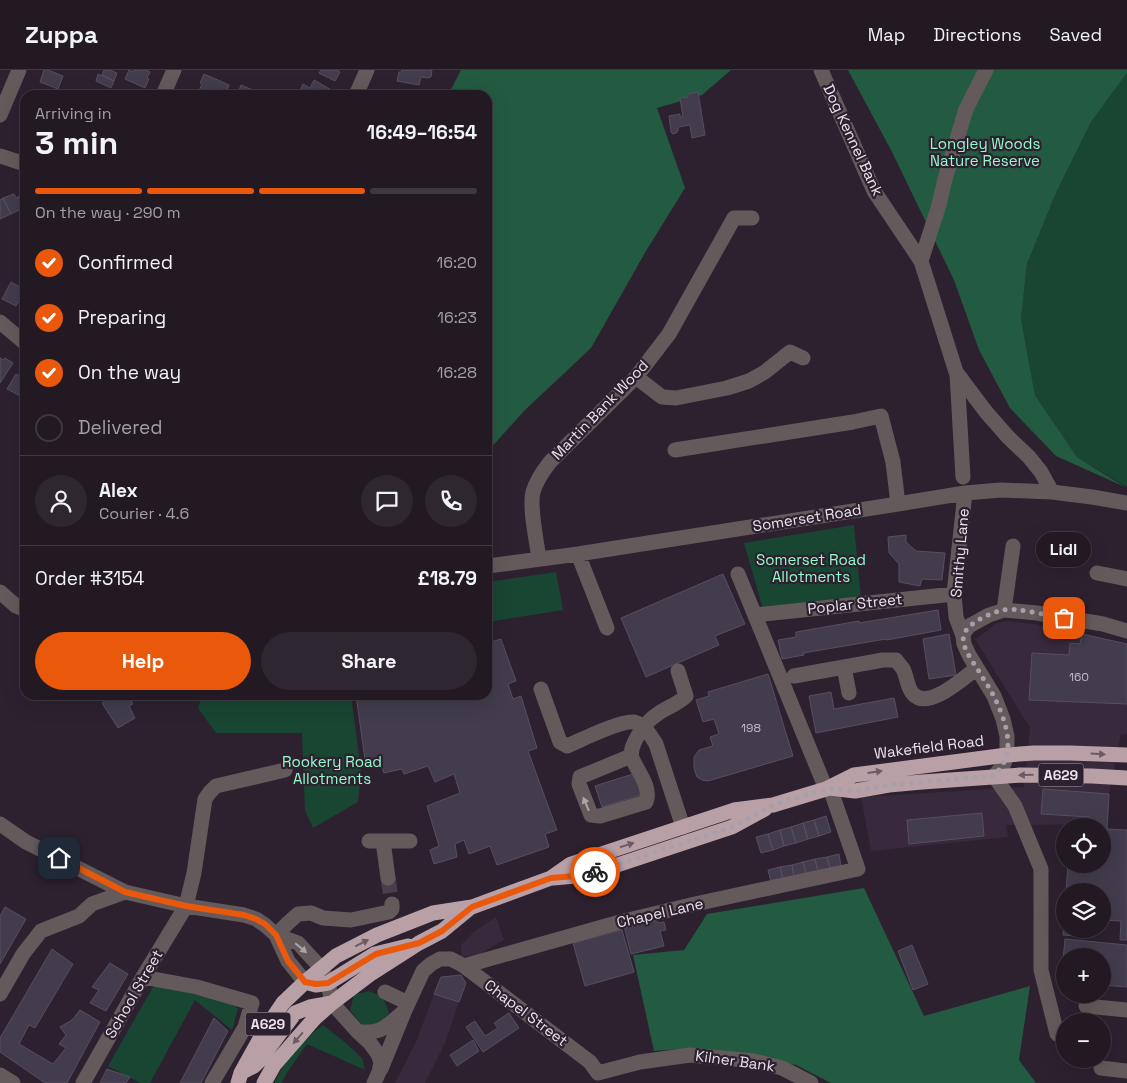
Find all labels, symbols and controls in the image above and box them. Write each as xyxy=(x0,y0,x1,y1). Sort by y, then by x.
text: Zuppa xyxy=(25,19,98,50)
text: Map xyxy=(868,23,905,46)
text: Directions xyxy=(933,23,1022,46)
text: Saved xyxy=(1050,23,1102,46)
street label: Dog Kennel Bank xyxy=(819,81,888,199)
text: Arriving in xyxy=(35,103,112,124)
text: 16:49–16:54 xyxy=(367,120,477,145)
text: 3 min xyxy=(35,123,118,163)
park label: Longley Woods Nature Reserve xyxy=(930,134,1040,170)
text: On the way · 290 m xyxy=(35,202,181,223)
icon: check xyxy=(35,249,63,277)
text: Confirmed xyxy=(78,250,173,275)
text: 16:20 xyxy=(437,252,477,273)
icon: check xyxy=(35,304,63,332)
text: Preparing xyxy=(78,305,166,330)
text: 16:23 xyxy=(437,307,477,328)
street label: Martin Bank Wood xyxy=(547,356,652,464)
icon: check xyxy=(35,359,63,387)
text: On the way xyxy=(78,360,181,385)
text: 16:28 xyxy=(437,362,477,383)
text: Delivered xyxy=(78,415,163,440)
button: person xyxy=(35,475,87,527)
button: chat xyxy=(361,475,413,527)
button: phone xyxy=(425,475,477,527)
text: Alex xyxy=(99,478,138,503)
street label: Somerset Road xyxy=(751,500,863,535)
text: Courier · 4.6 xyxy=(99,503,189,524)
street label: Smithy Lane xyxy=(946,507,973,598)
callout: Lidl xyxy=(1036,533,1092,568)
text: Lidl xyxy=(1050,539,1077,560)
park label: Somerset Road Allotments xyxy=(756,550,866,586)
text: Order #3154 xyxy=(35,566,144,591)
text: £18.79 xyxy=(418,566,477,591)
street label: Poplar Street xyxy=(807,589,903,618)
pin xyxy=(1043,597,1085,639)
icon: bag xyxy=(1050,604,1078,632)
button: Help xyxy=(35,632,251,690)
button: Share xyxy=(261,632,477,690)
house number: 160 xyxy=(1069,669,1089,685)
house number: 198 xyxy=(741,720,761,736)
street label: Wakefield Road xyxy=(873,730,985,763)
one-way arrow xyxy=(1091,750,1107,758)
park label: Rookery Road Allotments xyxy=(282,752,382,788)
road number: A629 xyxy=(1038,764,1084,786)
one-way arrow xyxy=(867,768,883,776)
one-way arrow xyxy=(1018,771,1034,779)
one-way arrow xyxy=(582,797,590,811)
map controls xyxy=(1056,818,1111,1068)
button: locate xyxy=(1056,818,1111,873)
pin xyxy=(38,837,80,879)
one-way arrow xyxy=(620,841,635,849)
icon: home xyxy=(45,844,73,872)
courier xyxy=(570,847,620,897)
icon: bike xyxy=(581,858,609,886)
button: layers xyxy=(1056,883,1111,938)
street label: Chapel Lane xyxy=(615,893,705,932)
one-way arrow xyxy=(355,939,370,947)
one-way arrow xyxy=(295,942,308,953)
street label: School Street xyxy=(101,946,167,1041)
button: + xyxy=(1056,948,1111,1003)
street label: Chapel Street xyxy=(481,975,572,1050)
road number: A629 xyxy=(246,1012,290,1036)
button: − xyxy=(1056,1013,1111,1068)
one-way arrow xyxy=(292,1031,304,1043)
street label: Kilner Bank xyxy=(694,1046,776,1075)

